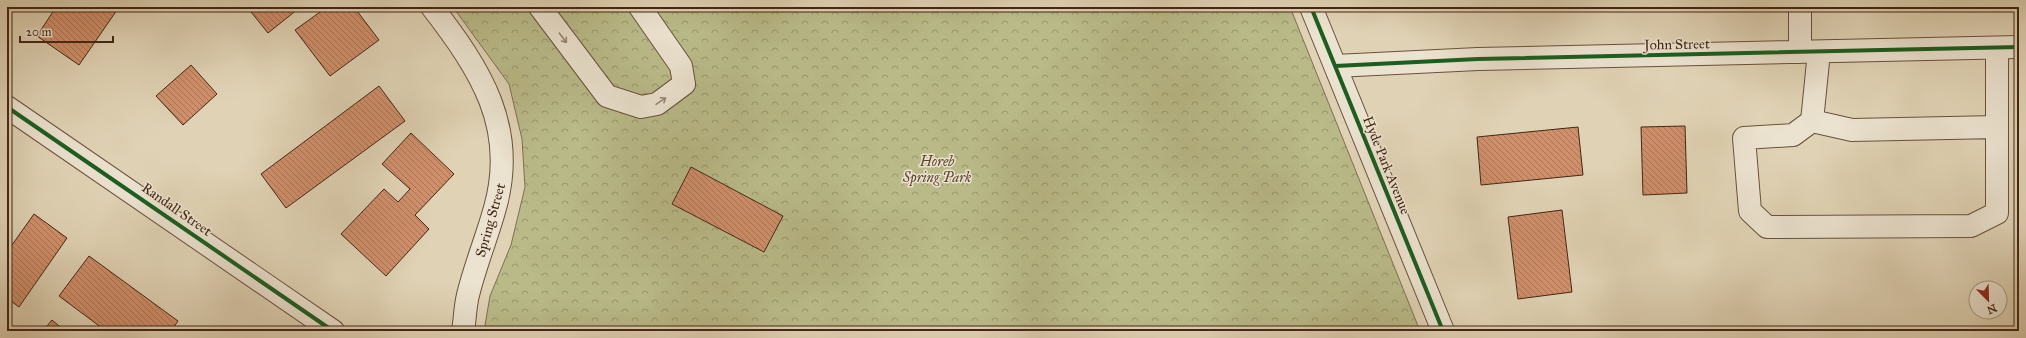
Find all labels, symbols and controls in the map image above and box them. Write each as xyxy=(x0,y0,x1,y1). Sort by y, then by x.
scale bar xyxy=(20,18,113,44)
text: 20 m xyxy=(26,25,52,39)
one-way arrow xyxy=(559,33,568,44)
street label: John Street xyxy=(1642,35,1710,55)
one-way arrow xyxy=(655,97,666,105)
street label: Hyde Park Avenue xyxy=(1359,114,1414,217)
park label: Horeb Spring Park xyxy=(902,153,972,187)
street label: Randall Street xyxy=(138,179,215,240)
street label: Spring Street xyxy=(472,181,509,259)
north arrow xyxy=(1968,280,2008,320)
text: N xyxy=(1984,301,1999,317)

